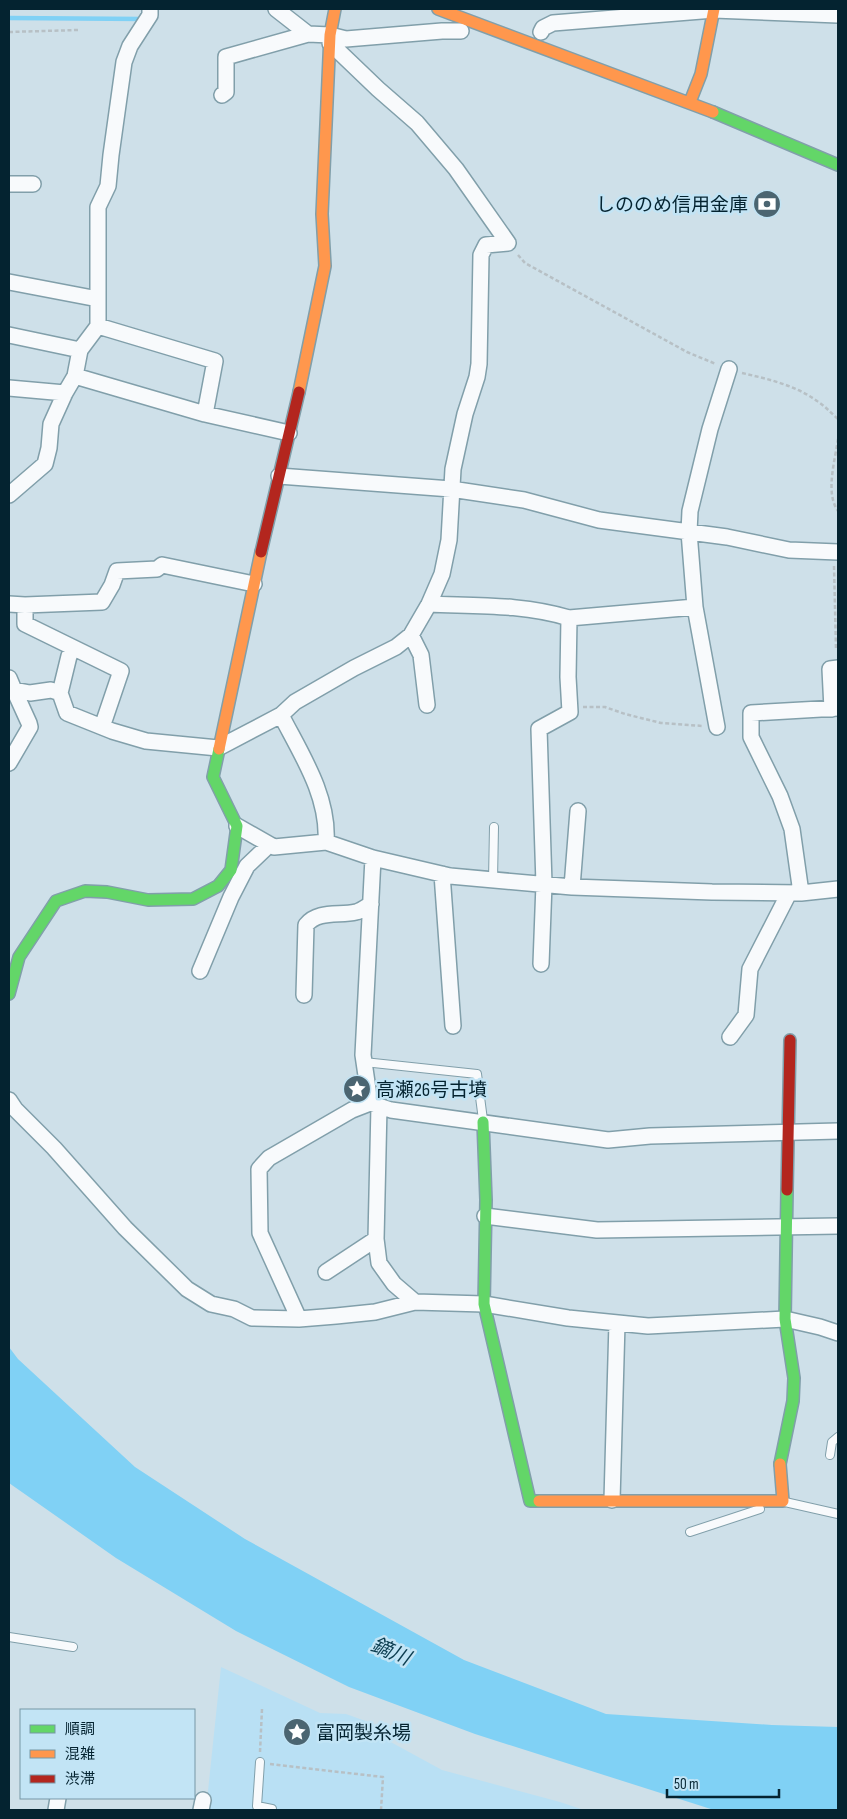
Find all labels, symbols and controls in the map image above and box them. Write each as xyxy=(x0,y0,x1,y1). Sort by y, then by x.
bank icon: しののめ信用金庫 xyxy=(752,189,782,219)
place label: しののめ信用金庫 xyxy=(596,194,748,217)
place icon: 高瀬26号古墳 xyxy=(342,1074,372,1104)
place label: 高瀬26号古墳 xyxy=(376,1079,487,1102)
water label: 鏑川 xyxy=(368,1633,416,1672)
legend xyxy=(20,1709,195,1799)
place icon: 富岡製糸場 xyxy=(282,1717,312,1747)
text: 順調 xyxy=(65,1720,95,1739)
place label: 富岡製糸場 xyxy=(316,1722,411,1745)
text: 混雑 xyxy=(65,1745,95,1764)
scale bar xyxy=(667,1766,780,1798)
text: 渋滞 xyxy=(65,1770,95,1789)
text: 50 m xyxy=(674,1775,699,1794)

